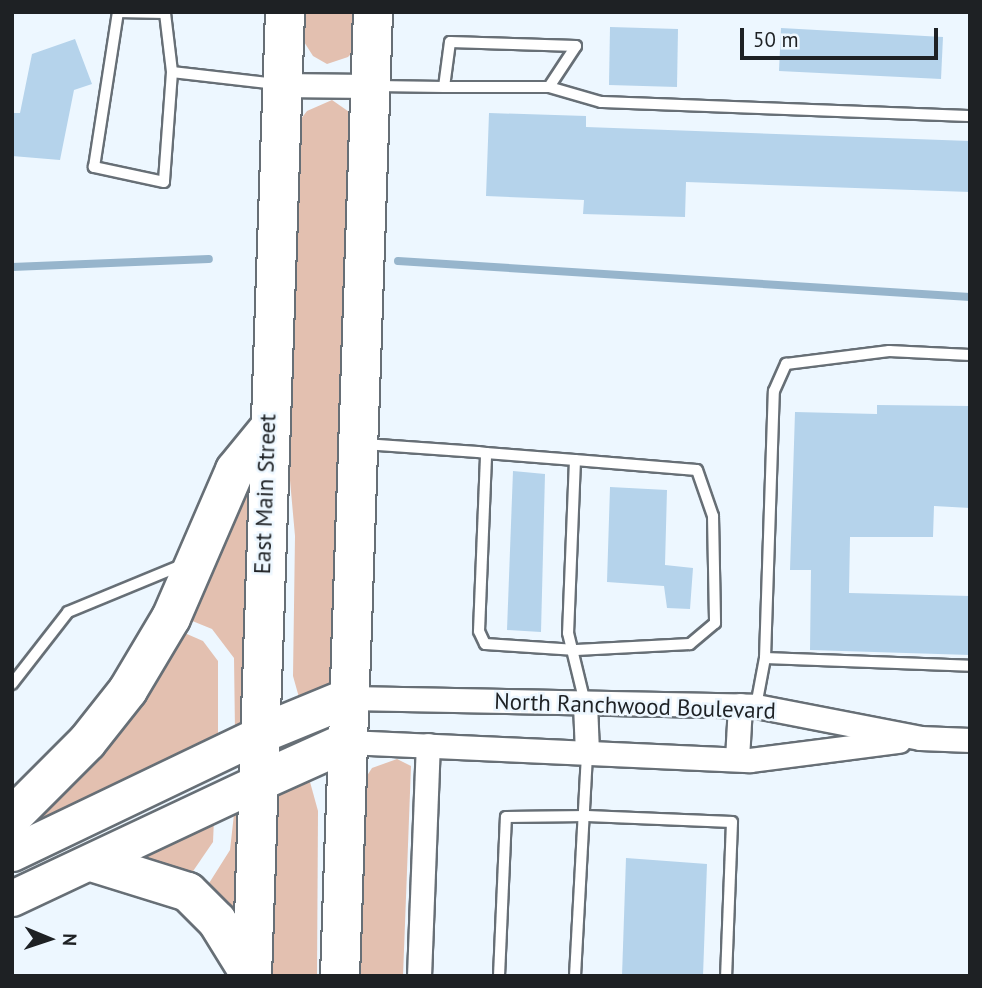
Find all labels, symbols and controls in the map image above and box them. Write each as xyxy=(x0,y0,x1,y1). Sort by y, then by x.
scale bar xyxy=(744,14,942,58)
text: 50 m xyxy=(753,26,799,53)
street label: East Main Street xyxy=(248,413,282,575)
street label: North Ranchwood Boulevard xyxy=(494,687,776,725)
north arrow xyxy=(14,904,84,974)
text: N xyxy=(58,933,82,946)

